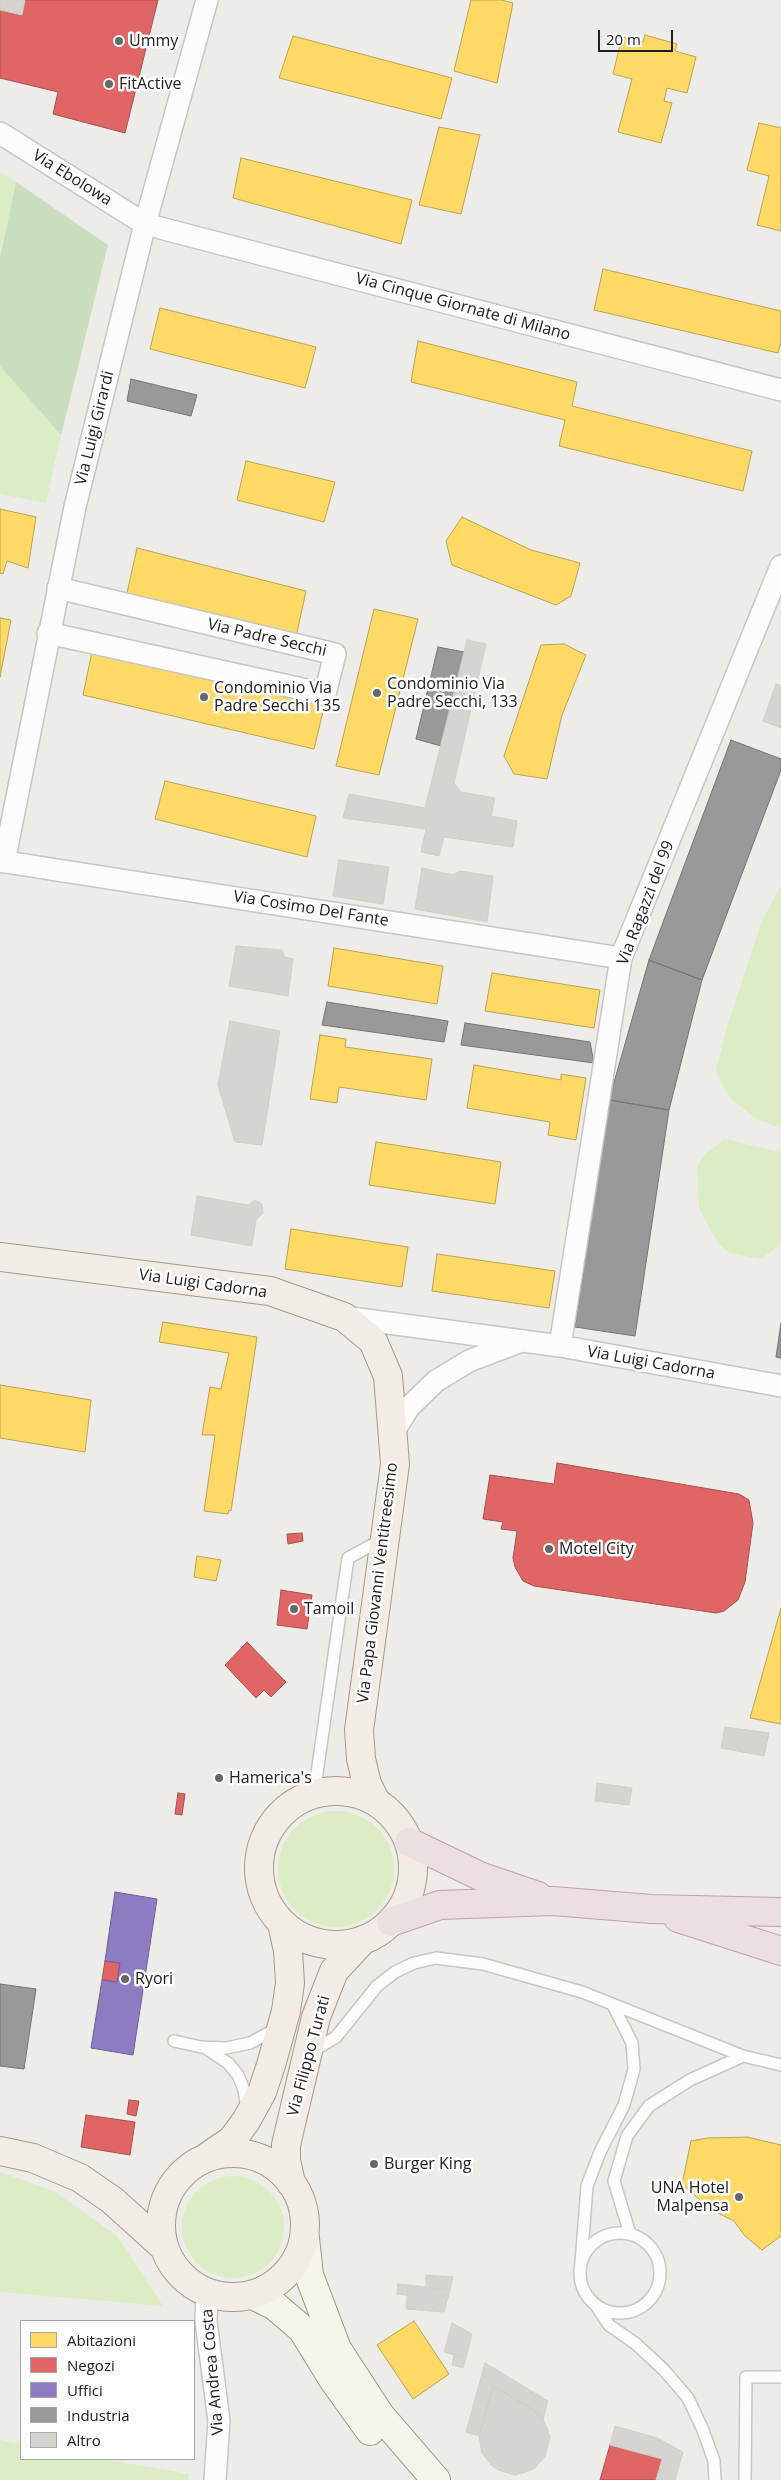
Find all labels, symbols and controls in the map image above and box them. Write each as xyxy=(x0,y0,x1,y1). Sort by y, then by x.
scale bar xyxy=(601,20,676,52)
text: 20 m xyxy=(606,29,641,49)
place label: Ummy xyxy=(129,31,178,51)
marker: Ummy xyxy=(113,35,125,47)
place label: FitActive xyxy=(119,74,182,94)
marker: FitActive xyxy=(103,78,115,90)
street label: Via Ebolowa xyxy=(29,146,115,210)
street label: Via Cinque Giornate di Milano xyxy=(354,269,572,345)
street label: Via Luigi Girardi xyxy=(72,369,118,487)
street label: Via Padre Secchi xyxy=(206,615,328,661)
place label: Condominio Via Padre Secchi, 133 xyxy=(387,674,518,712)
place label: Condominio Via Padre Secchi 135 xyxy=(214,678,341,716)
marker: Condominio Via Padre Secchi, 133 xyxy=(371,687,383,699)
marker: Condominio Via Padre Secchi 135 xyxy=(198,691,210,703)
street label: Via Ragazzi del 99 xyxy=(613,838,679,968)
street label: Via Cosimo Del Fante xyxy=(232,887,390,931)
street label: Via Luigi Cadorna xyxy=(138,1265,268,1303)
street label: Via Luigi Cadorna xyxy=(586,1342,716,1384)
street label: Via Papa Giovanni Ventitreesimo xyxy=(354,1462,402,1704)
place label: Motel City xyxy=(559,1539,634,1559)
marker: Motel City xyxy=(543,1543,555,1555)
place label: Tamoil xyxy=(304,1599,354,1619)
marker: Tamoil xyxy=(288,1603,300,1615)
place label: Hamerica's xyxy=(229,1768,312,1788)
marker: Hamerica's xyxy=(213,1772,225,1784)
place label: Ryori xyxy=(135,1969,173,1989)
marker: Ryori xyxy=(119,1973,131,1985)
street label: Via Filippo Turati xyxy=(284,1994,334,2118)
place label: Burger King xyxy=(384,2154,471,2174)
marker: Burger King xyxy=(368,2158,380,2170)
place label: UNA Hotel Malpensa xyxy=(651,2178,729,2216)
marker: UNA Hotel Malpensa xyxy=(733,2191,745,2203)
street label: Via Andrea Costa xyxy=(198,2308,228,2436)
legend xyxy=(20,2320,195,2460)
text: Abitazioni xyxy=(67,2330,136,2350)
text: Negozi xyxy=(67,2355,115,2375)
text: Uffici xyxy=(67,2380,103,2400)
text: Industria xyxy=(67,2405,130,2425)
text: Altro xyxy=(67,2430,101,2450)

